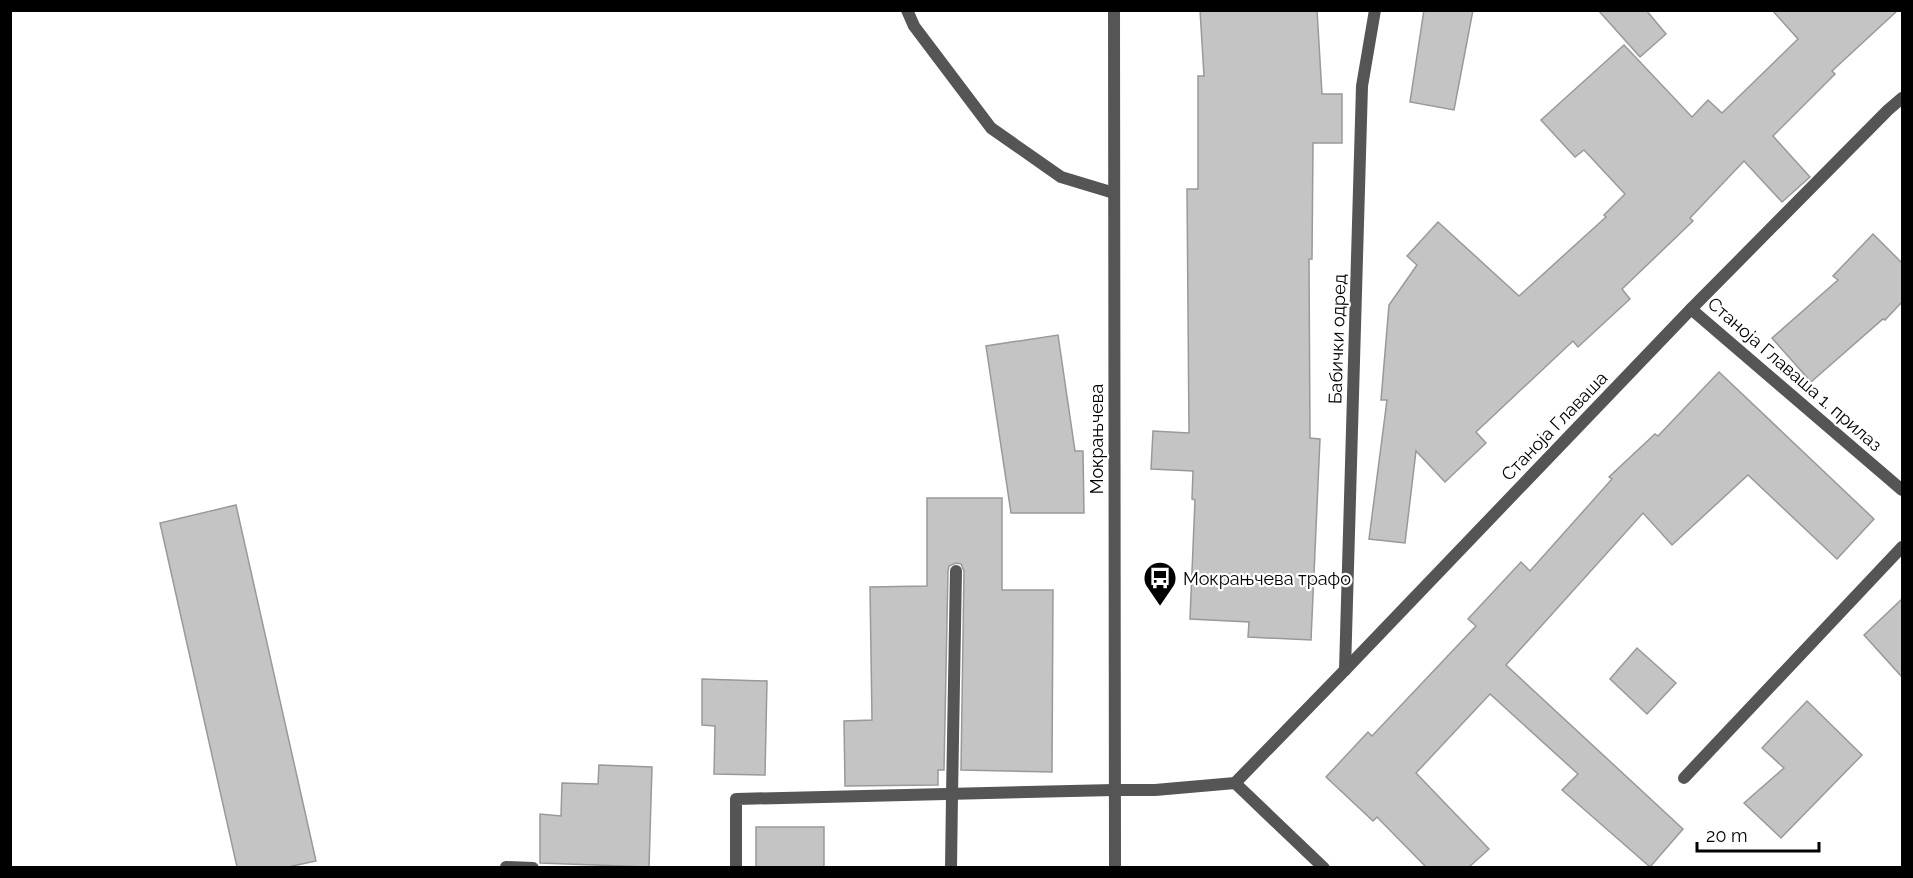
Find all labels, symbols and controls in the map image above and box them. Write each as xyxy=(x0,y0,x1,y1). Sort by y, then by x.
street label: Бабички одред xyxy=(1324,273,1350,405)
street label: Станоја Главаша 1. прилаз xyxy=(1704,293,1886,455)
street label: Станоја Главаша xyxy=(1497,367,1611,485)
street label: Мокрањчева xyxy=(1086,384,1107,494)
bus stop icon: Мокрањчева трафо xyxy=(1142,560,1178,607)
place label: Мокрањчева трафо xyxy=(1183,568,1351,589)
scale bar xyxy=(1697,815,1818,853)
text: 20 m xyxy=(1706,825,1748,846)

